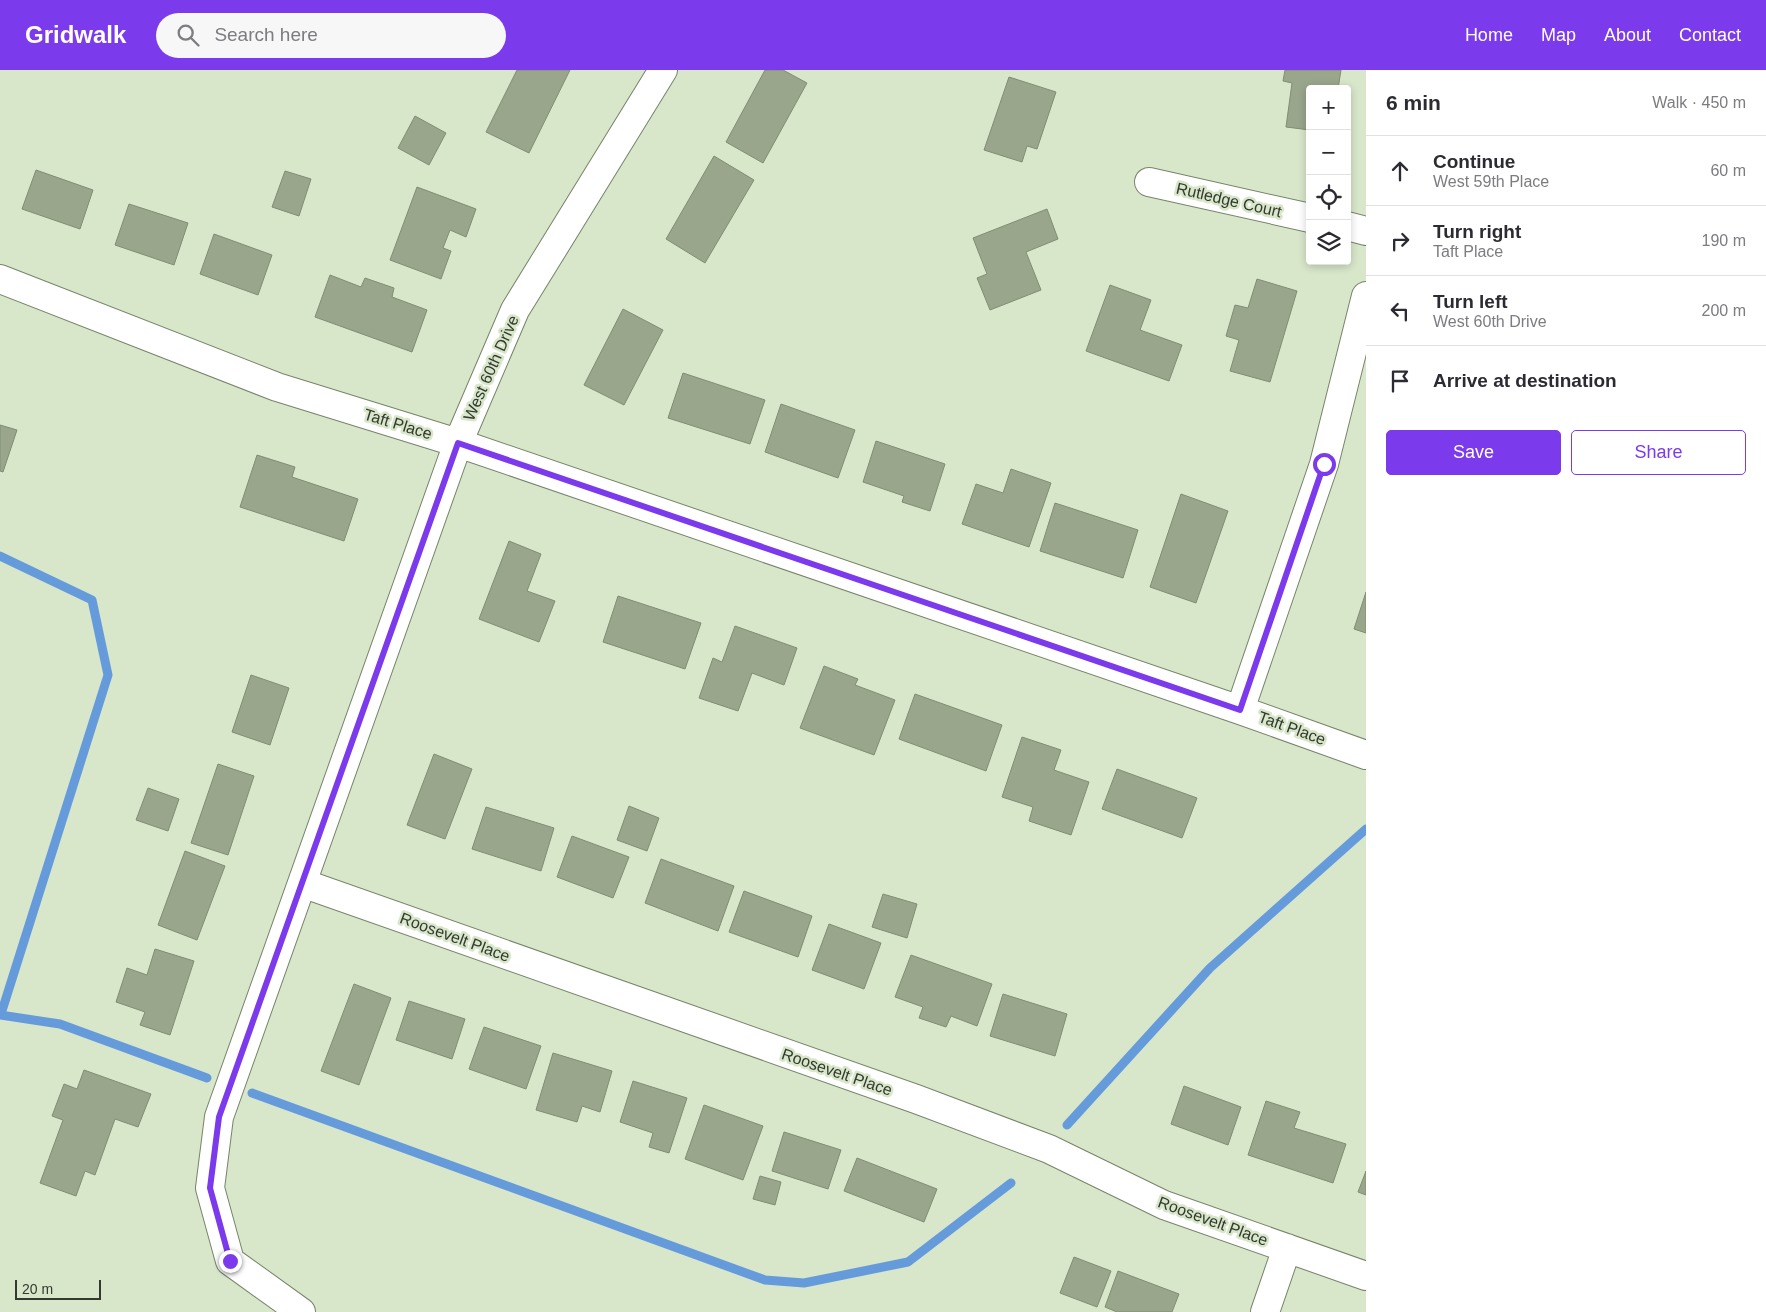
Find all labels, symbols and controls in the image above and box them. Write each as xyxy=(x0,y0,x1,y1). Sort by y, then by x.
search box xyxy=(156,13,506,58)
text: Gridwalk xyxy=(25,21,126,48)
icon: search xyxy=(174,21,202,49)
text: Search here xyxy=(214,24,318,45)
text: Home xyxy=(1465,25,1513,45)
text: Map xyxy=(1541,25,1576,45)
text: About xyxy=(1604,25,1651,45)
text: Contact xyxy=(1679,25,1741,45)
map controls xyxy=(1306,85,1351,265)
button: + xyxy=(1306,85,1351,130)
text: 6 min xyxy=(1386,91,1441,114)
text: Walk · 450 m xyxy=(1652,94,1746,111)
button: − xyxy=(1306,130,1351,175)
text: Continue xyxy=(1433,151,1515,172)
icon: ahead xyxy=(1386,157,1414,185)
text: 60 m xyxy=(1710,162,1746,179)
text: West 59th Place xyxy=(1433,173,1549,190)
button: locate xyxy=(1306,175,1351,220)
street label: Rutledge Court xyxy=(1175,180,1284,221)
button: layers xyxy=(1306,220,1351,265)
text: Turn right xyxy=(1433,221,1521,242)
icon: right xyxy=(1386,227,1414,255)
text: 190 m xyxy=(1702,232,1746,249)
text: Taft Place xyxy=(1433,243,1503,260)
text: Turn left xyxy=(1433,291,1508,312)
icon: left xyxy=(1386,297,1414,325)
text: 200 m xyxy=(1702,302,1746,319)
street label: West 60th Drive xyxy=(460,313,522,423)
text: West 60th Drive xyxy=(1433,313,1547,330)
icon: arrive xyxy=(1386,367,1414,395)
text: Arrive at destination xyxy=(1433,370,1617,391)
street label: Taft Place xyxy=(362,406,434,442)
button: Save xyxy=(1386,430,1561,475)
button: Share xyxy=(1571,430,1746,475)
route start xyxy=(1313,453,1336,476)
street label: Taft Place xyxy=(1256,708,1328,748)
street label: Roosevelt Place xyxy=(398,909,512,965)
street label: Roosevelt Place xyxy=(780,1045,895,1099)
street label: Roosevelt Place xyxy=(1156,1193,1270,1249)
route end xyxy=(219,1250,242,1273)
scale bar xyxy=(15,1277,101,1300)
text: 20 m xyxy=(22,1281,53,1297)

